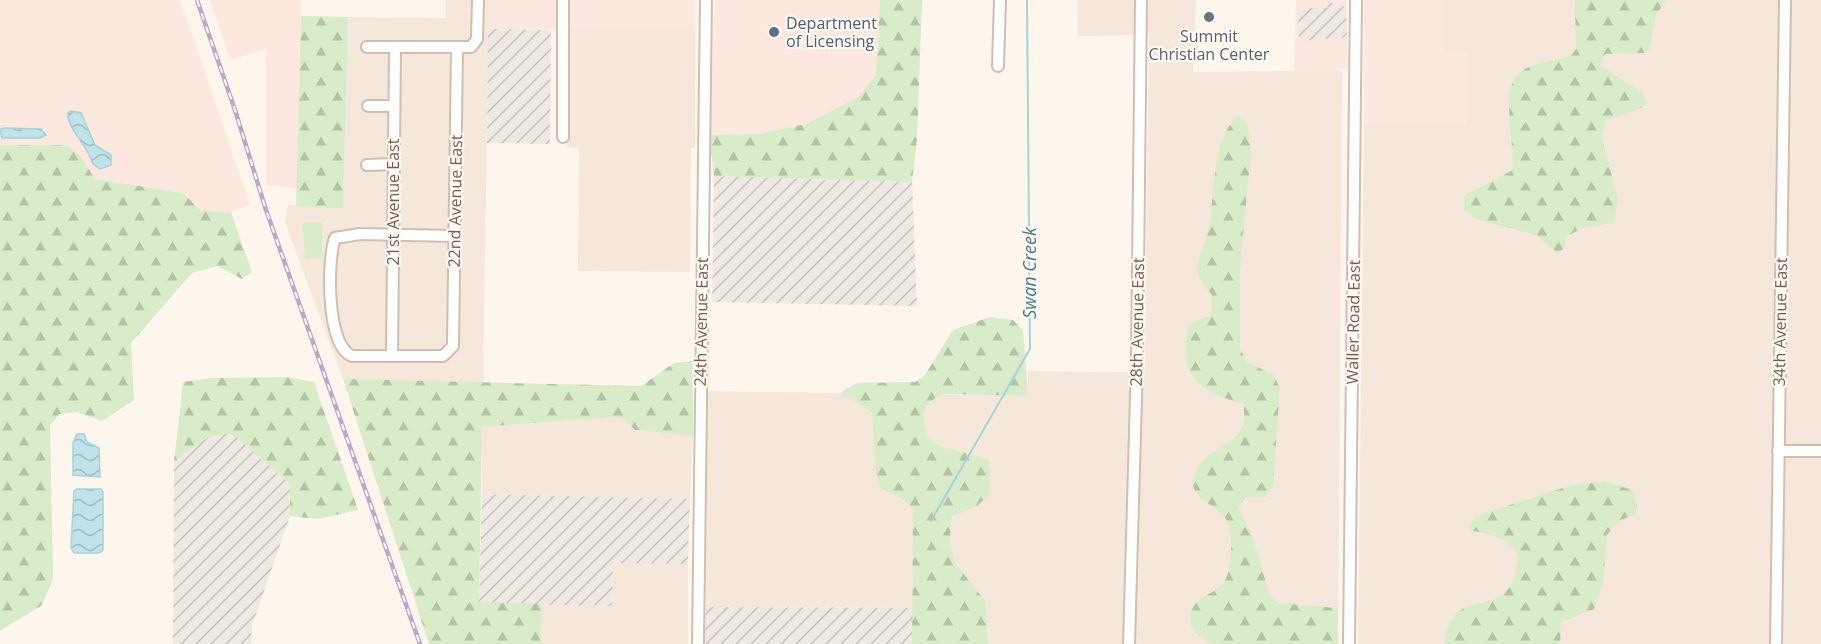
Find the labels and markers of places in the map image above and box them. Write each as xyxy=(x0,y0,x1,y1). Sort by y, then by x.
marker: Summit Christian Center xyxy=(1202,10,1216,24)
place label: Department of Licensing xyxy=(786,12,877,52)
marker: Department of Licensing xyxy=(767,25,781,39)
place label: Summit Christian Center xyxy=(1149,25,1270,65)

